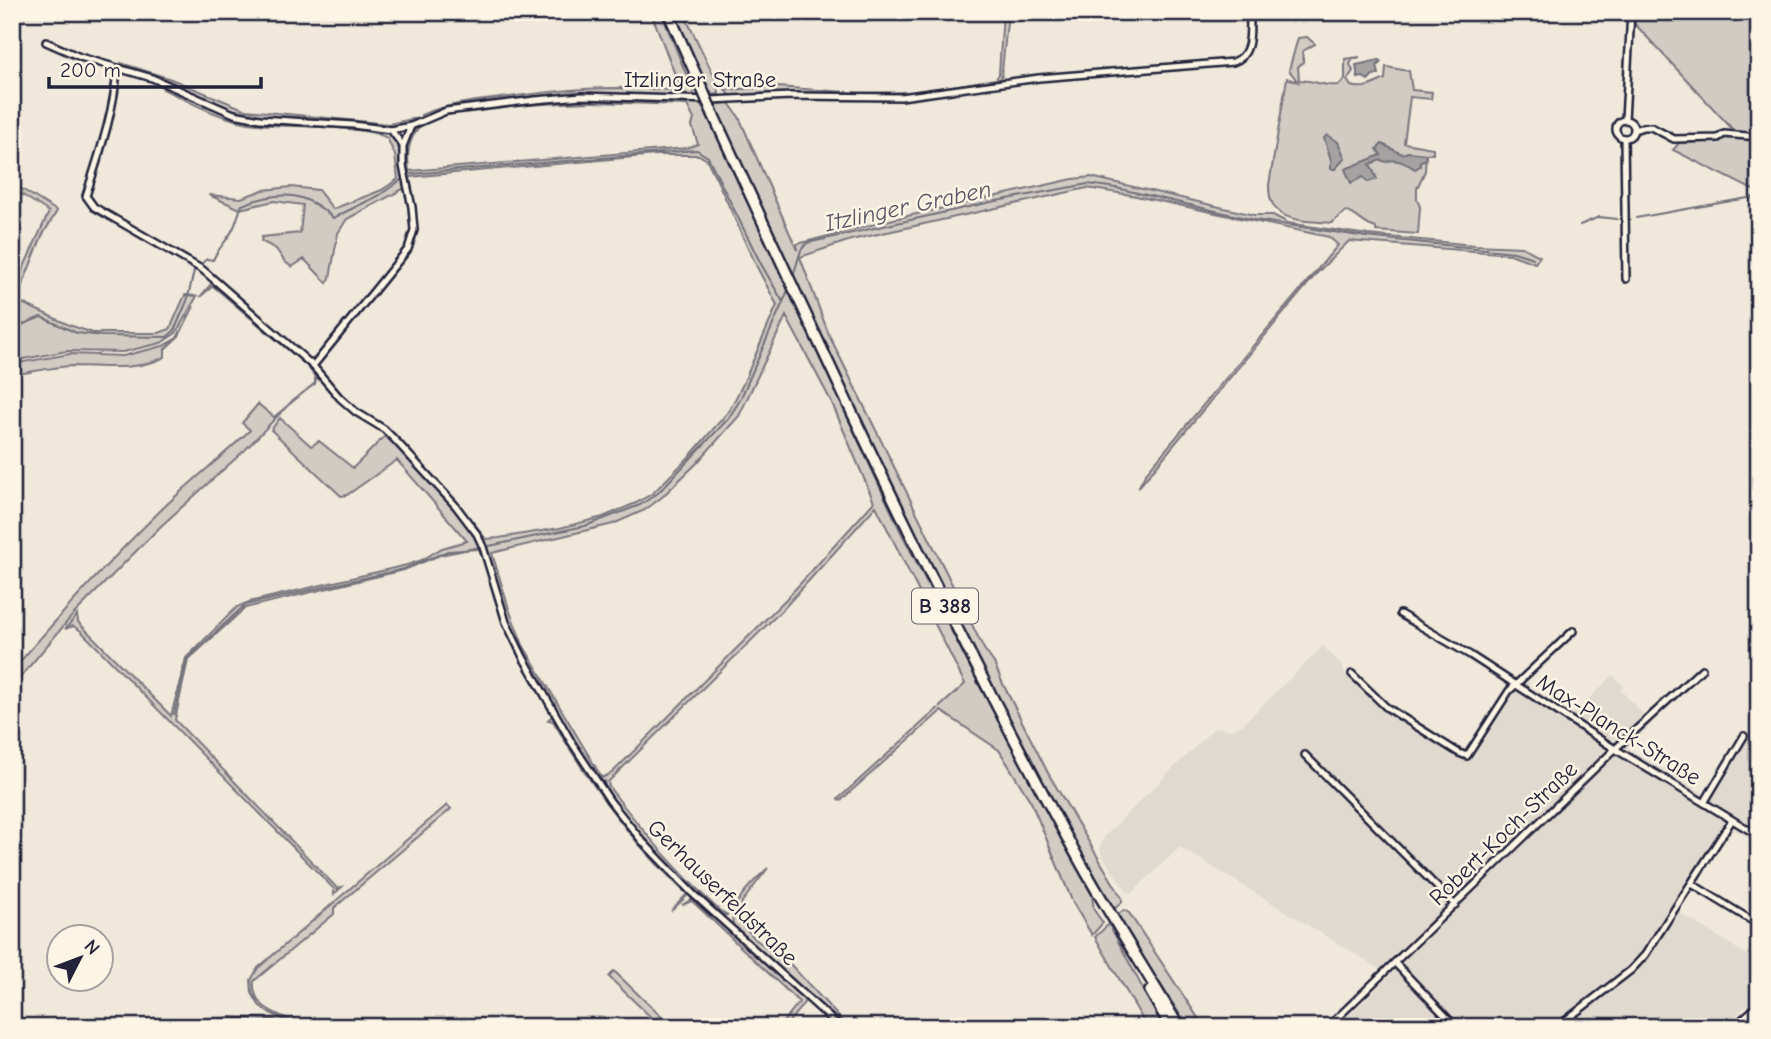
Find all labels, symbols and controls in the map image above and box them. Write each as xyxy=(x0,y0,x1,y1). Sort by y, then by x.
scale bar xyxy=(49,46,261,90)
text: 200 m xyxy=(60,58,121,82)
street label: Itzlinger Straße xyxy=(624,66,776,93)
water label: Itzlinger Graben xyxy=(821,175,994,238)
road number: B 388 xyxy=(912,588,978,624)
street label: Max-Planck-Straße xyxy=(1532,668,1706,791)
street label: Robert-Koch-Straße xyxy=(1424,756,1583,911)
street label: Gerhauserfeldstraße xyxy=(642,814,803,971)
north arrow xyxy=(46,923,116,993)
text: N xyxy=(80,935,104,959)

